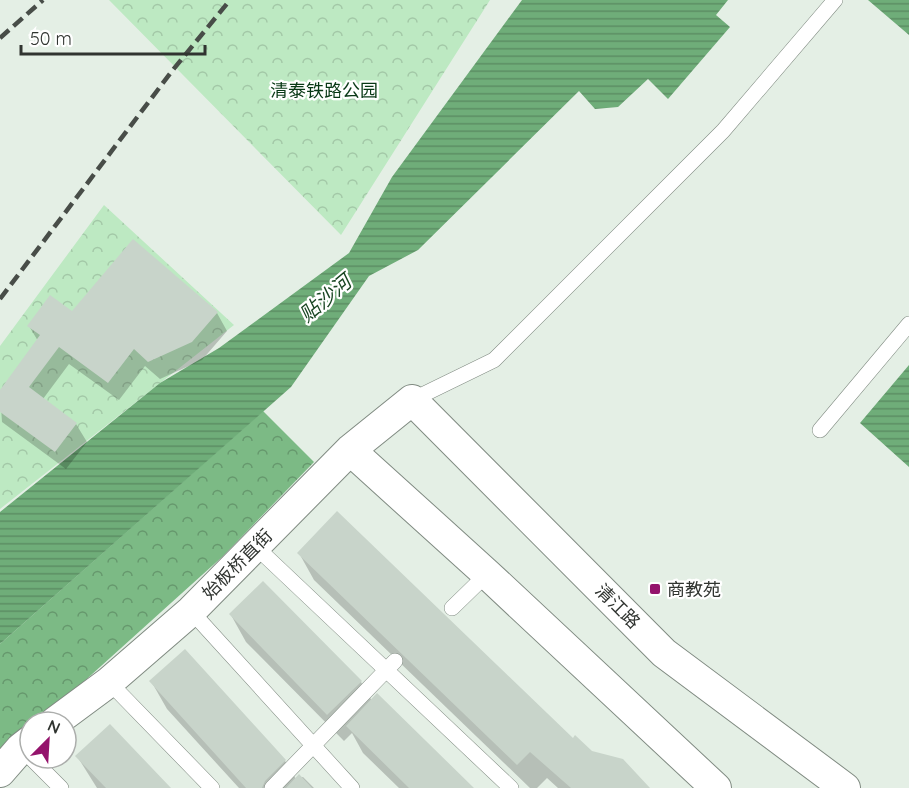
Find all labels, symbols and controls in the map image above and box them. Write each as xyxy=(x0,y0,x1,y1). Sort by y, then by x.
scale bar xyxy=(21,18,206,56)
text: 50 m xyxy=(30,27,72,50)
park label: 清泰铁路公园 xyxy=(270,79,378,102)
water label: 贴沙河 xyxy=(294,267,359,327)
street label: 始板桥直街 xyxy=(197,524,277,604)
place label: 商教苑 xyxy=(667,578,721,601)
street label: 清江路 xyxy=(591,579,645,633)
marker: 商教苑 xyxy=(648,582,662,596)
north arrow xyxy=(18,710,78,770)
text: N xyxy=(45,715,64,738)

